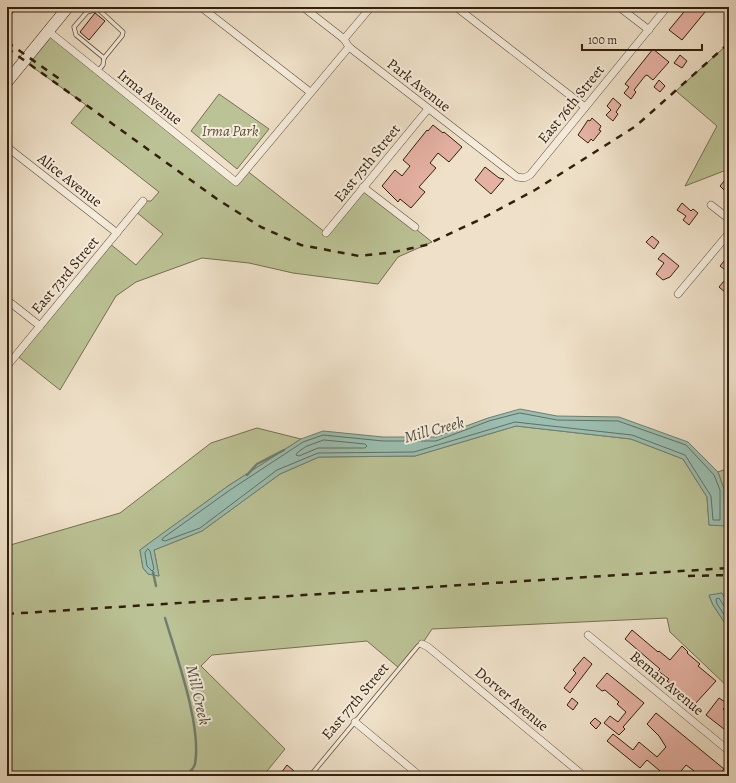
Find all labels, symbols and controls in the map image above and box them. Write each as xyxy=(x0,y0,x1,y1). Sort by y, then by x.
scale bar xyxy=(582,26,702,52)
text: 100 m xyxy=(588,32,617,48)
street label: Park Avenue xyxy=(383,54,455,116)
street label: East 76th Street xyxy=(533,61,609,147)
street label: Irma Avenue xyxy=(113,65,187,130)
street label: East 75th Street xyxy=(329,120,405,206)
park label: Irma Park xyxy=(202,121,259,141)
street label: Alice Avenue xyxy=(33,148,107,212)
street label: East 73rd Street xyxy=(27,232,103,318)
water label: Mill Creek xyxy=(402,411,466,449)
street label: Beman Avenue xyxy=(626,646,708,720)
street label: East 77th Street xyxy=(317,658,393,744)
street label: Dorver Avenue xyxy=(471,662,553,736)
water label: Mill Creek xyxy=(180,663,216,727)

